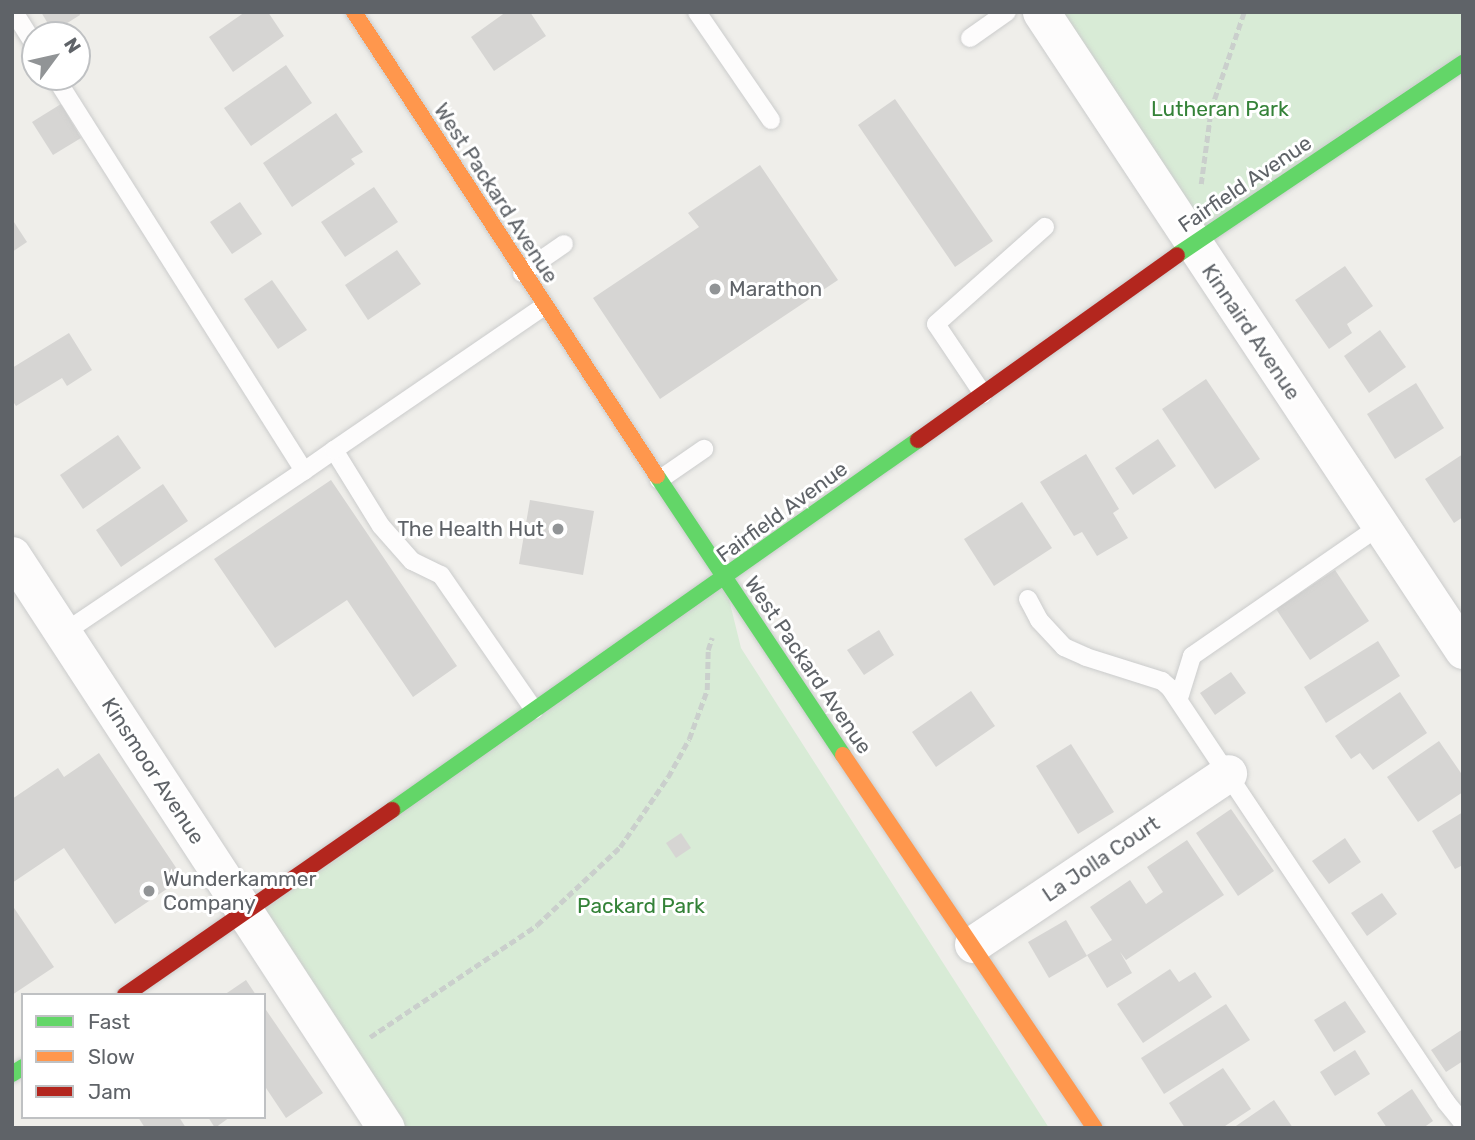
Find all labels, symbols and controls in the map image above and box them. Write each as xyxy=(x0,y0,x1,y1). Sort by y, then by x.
north arrow xyxy=(21,21,91,91)
text: N xyxy=(59,33,86,57)
park label: Lutheran Park xyxy=(1151,96,1289,122)
street label: West Packard Avenue xyxy=(428,98,564,288)
street label: Fairfield Avenue xyxy=(1173,130,1317,238)
street label: Kinnaird Avenue xyxy=(1196,259,1306,405)
place label: Marathon xyxy=(729,276,822,302)
marker: Marathon xyxy=(707,281,723,297)
street label: Fairfield Avenue xyxy=(712,456,852,568)
place label: The Health Hut xyxy=(397,516,544,542)
marker: The Health Hut xyxy=(550,521,566,537)
street label: West Packard Avenue xyxy=(739,571,877,759)
street label: Kinsmoor Avenue xyxy=(96,693,210,849)
street label: La Jolla Court xyxy=(1038,811,1164,907)
place label: Wunderkammer Company xyxy=(163,866,317,916)
marker: Wunderkammer Company xyxy=(141,883,157,899)
park label: Packard Park xyxy=(577,893,705,919)
legend xyxy=(21,993,266,1119)
text: Fast xyxy=(88,1009,130,1034)
text: Slow xyxy=(88,1044,135,1069)
text: Jam xyxy=(88,1079,132,1104)

